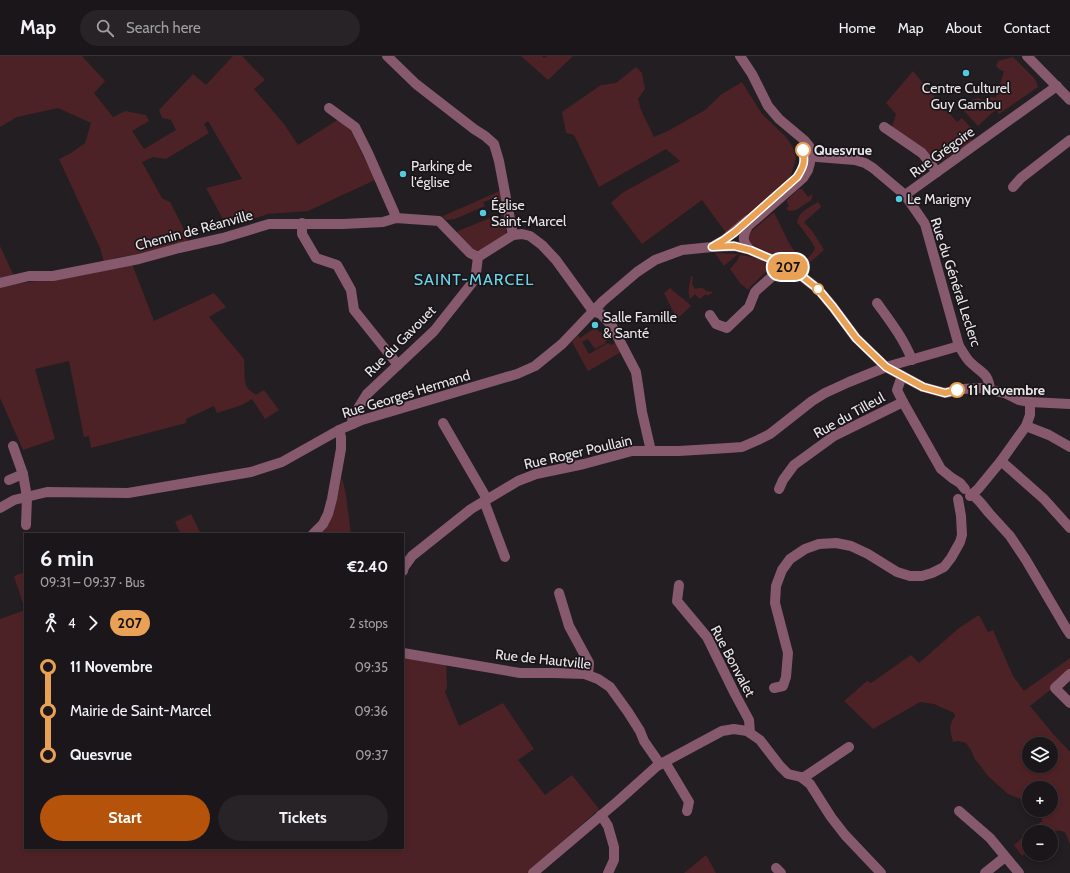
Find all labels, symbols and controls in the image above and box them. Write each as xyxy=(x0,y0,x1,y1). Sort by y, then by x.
search box xyxy=(80,10,360,46)
text: Map xyxy=(20,16,56,39)
icon: search xyxy=(94,17,116,39)
text: Search here xyxy=(126,19,201,37)
text: Home xyxy=(839,19,876,37)
text: Map xyxy=(898,19,923,37)
text: About xyxy=(945,19,982,37)
text: Contact xyxy=(1004,19,1050,37)
marker: Centre Culturel Guy Gambu xyxy=(961,68,971,78)
place label: Centre Culturel Guy Gambu xyxy=(922,79,1011,113)
street label: Rue Grégoire xyxy=(906,122,978,182)
place label: Quesvrue xyxy=(814,141,872,159)
marker: Quesvrue xyxy=(795,142,811,158)
place label: Parking de l'église xyxy=(411,157,472,191)
marker: Parking de l'église xyxy=(398,169,408,179)
place label: Le Marigny xyxy=(907,190,971,208)
marker: Le Marigny xyxy=(894,194,904,204)
place label: Église Saint-Marcel xyxy=(491,196,567,230)
street label: Chemin de Réanville xyxy=(133,206,255,254)
marker: Église Saint-Marcel xyxy=(478,208,488,218)
street label: Rue du Général Leclerc xyxy=(927,215,985,349)
line badge: 207 xyxy=(765,254,811,280)
text: 207 xyxy=(776,258,800,276)
district label: SAINT-MARCEL xyxy=(414,270,534,289)
unlabelled marker xyxy=(812,283,824,295)
street label: Rue du Gavouet xyxy=(360,301,440,381)
place label: Salle Famille & Santé xyxy=(603,308,677,342)
marker: Salle Famille & Santé xyxy=(590,320,600,330)
street label: Rue Georges Hermand xyxy=(340,366,472,422)
place label: 11 Novembre xyxy=(968,381,1045,399)
marker: 11 Novembre xyxy=(949,382,965,398)
street label: Rue du Tilleul xyxy=(810,388,888,442)
street label: Rue Roger Poullain xyxy=(522,431,634,473)
text: 6 min xyxy=(40,545,94,572)
text: €2.40 xyxy=(347,558,388,576)
text: 09:31 – 09:37 · Bus xyxy=(40,574,145,590)
icon: walk xyxy=(40,612,62,634)
icon: forward xyxy=(82,612,104,634)
text: 207 xyxy=(118,614,142,632)
text: 4 xyxy=(68,615,76,631)
text: 2 stops xyxy=(349,615,388,631)
street label: Rue Bonvalet xyxy=(707,622,759,700)
street label: Rue de Hautville xyxy=(494,645,592,673)
text: 11 Novembre xyxy=(70,658,152,676)
text: 09:35 xyxy=(355,659,388,675)
text: Mairie de Saint-Marcel xyxy=(70,702,211,720)
text: 09:36 xyxy=(354,703,388,719)
map controls xyxy=(1022,737,1058,861)
button: layers xyxy=(1022,737,1058,773)
text: Quesvrue xyxy=(70,746,132,764)
text: 09:37 xyxy=(355,747,388,763)
button: + xyxy=(1022,781,1058,817)
button: Start xyxy=(40,795,210,841)
button: Tickets xyxy=(218,795,388,841)
button: − xyxy=(1022,825,1058,861)

